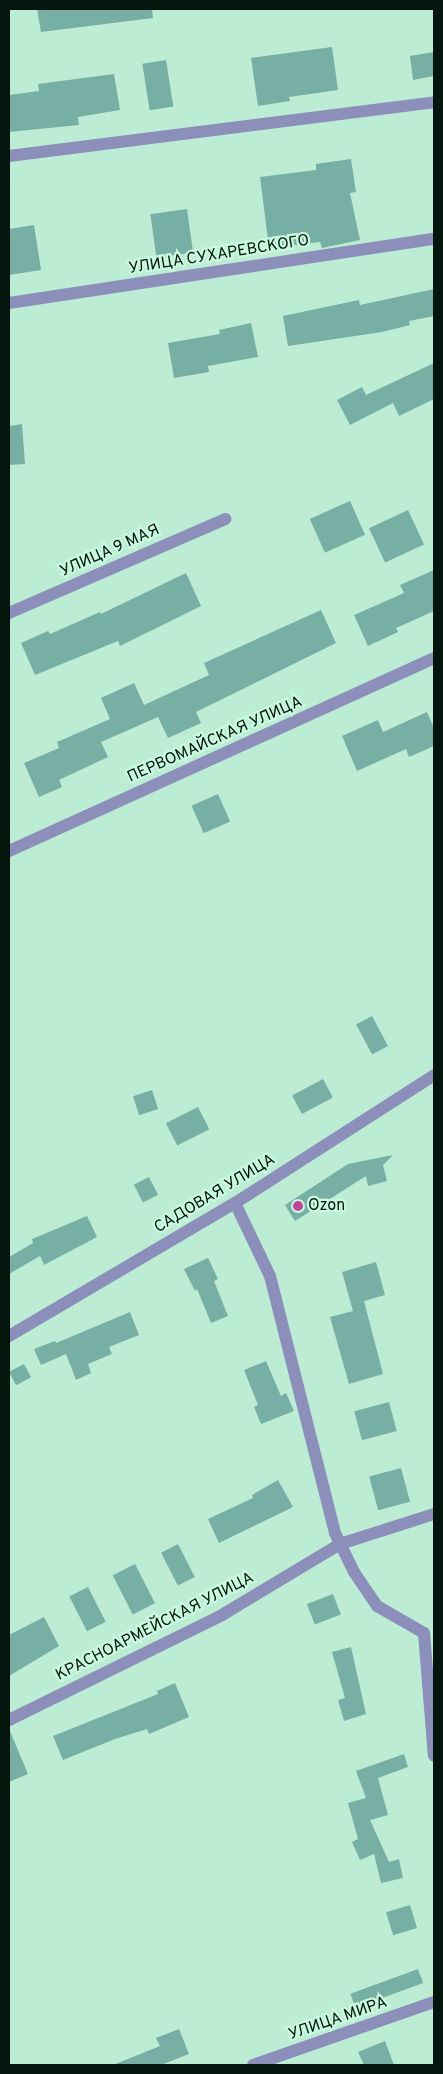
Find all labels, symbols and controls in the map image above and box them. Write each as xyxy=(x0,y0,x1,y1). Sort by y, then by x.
street label: УЛИЦА СУХАРЕВСКОГО xyxy=(127,231,311,279)
street label: УЛИЦА 9 МАЯ xyxy=(57,520,163,582)
street label: ПЕРВОМАЙСКАЯ УЛИЦА xyxy=(125,693,305,787)
street label: САДОВАЯ УЛИЦА xyxy=(151,1150,279,1238)
place label: Ozon xyxy=(308,1196,345,1216)
marker: Ozon xyxy=(292,1200,304,1212)
street label: КРАСНОАРМЕЙСКАЯ УЛИЦА xyxy=(53,1569,257,1685)
street label: УЛИЦА МИРА xyxy=(286,1993,390,2045)

